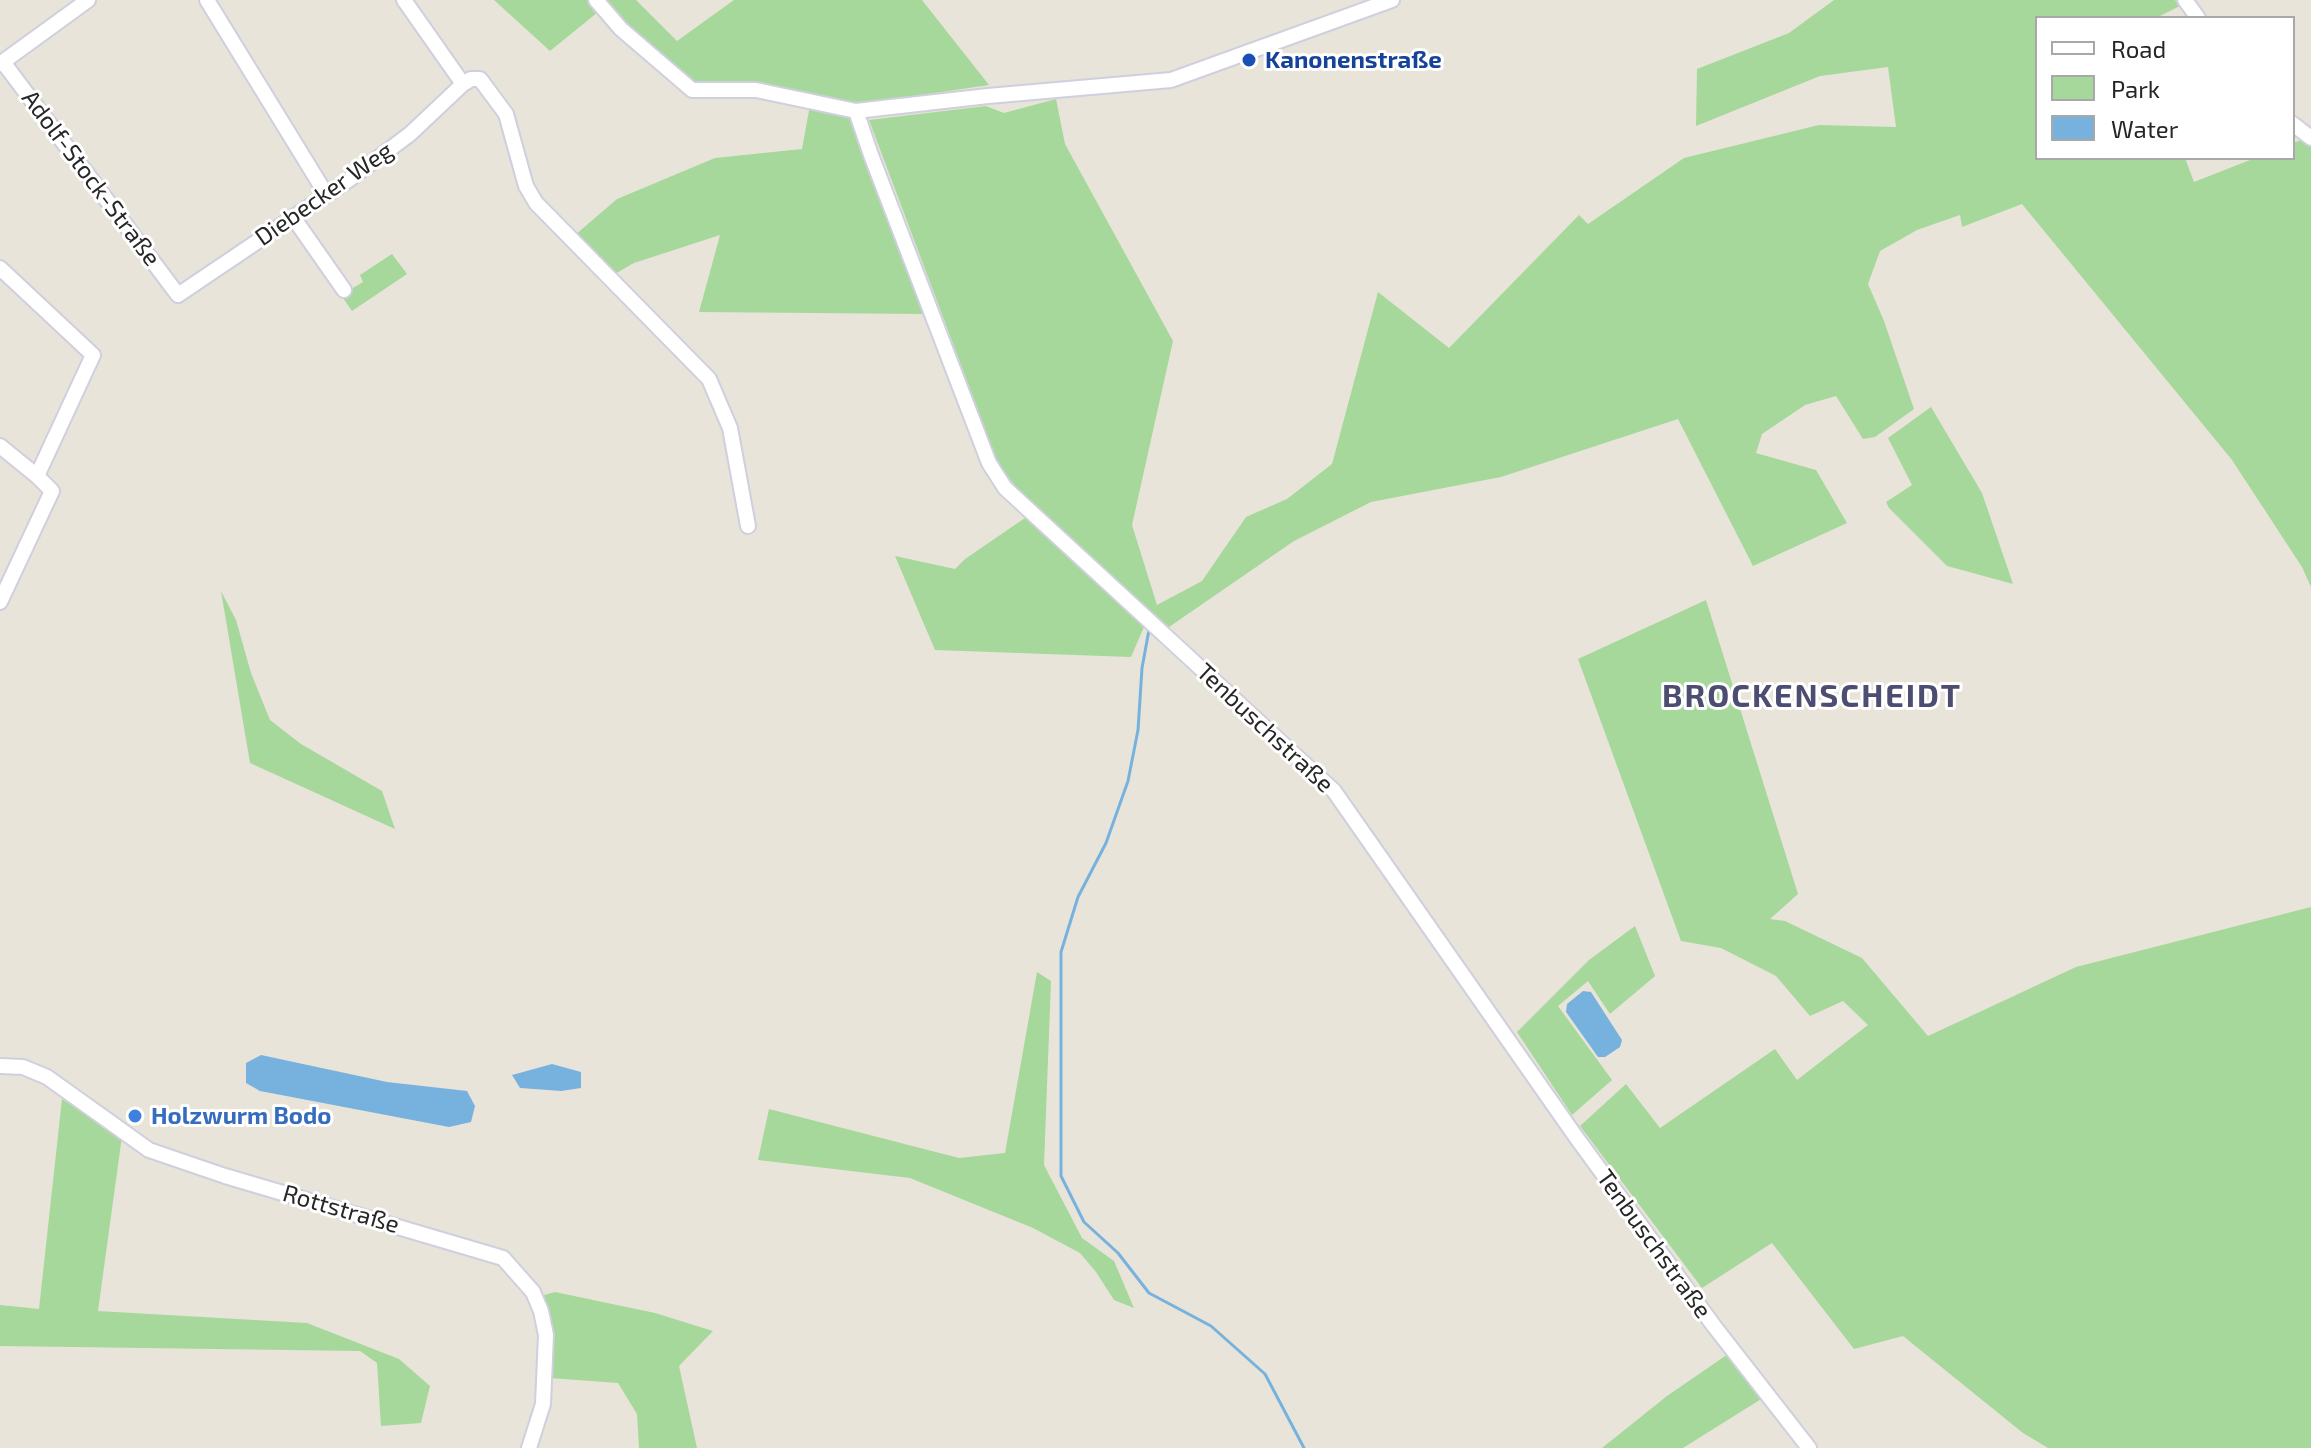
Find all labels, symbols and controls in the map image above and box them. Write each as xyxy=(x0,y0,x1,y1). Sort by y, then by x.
legend xyxy=(2035,16,2295,160)
text: Road xyxy=(2111,34,2166,63)
place label: Kanonenstraße xyxy=(1265,46,1442,74)
marker: Kanonenstraße xyxy=(1240,51,1258,69)
text: Park xyxy=(2111,74,2160,103)
street label: Adolf-Stock-Straße xyxy=(16,84,166,272)
text: Water xyxy=(2111,114,2178,143)
street label: Diebecker Weg xyxy=(250,136,398,252)
street label: Tenbuschstraße xyxy=(1191,657,1339,799)
district label: BROCKENSCHEIDT xyxy=(1662,677,1962,715)
place label: Holzwurm Bodo xyxy=(151,1102,331,1130)
marker: Holzwurm Bodo xyxy=(126,1107,144,1125)
street label: Tenbuschstraße xyxy=(1590,1164,1718,1324)
street label: Rottstraße xyxy=(279,1179,403,1239)

